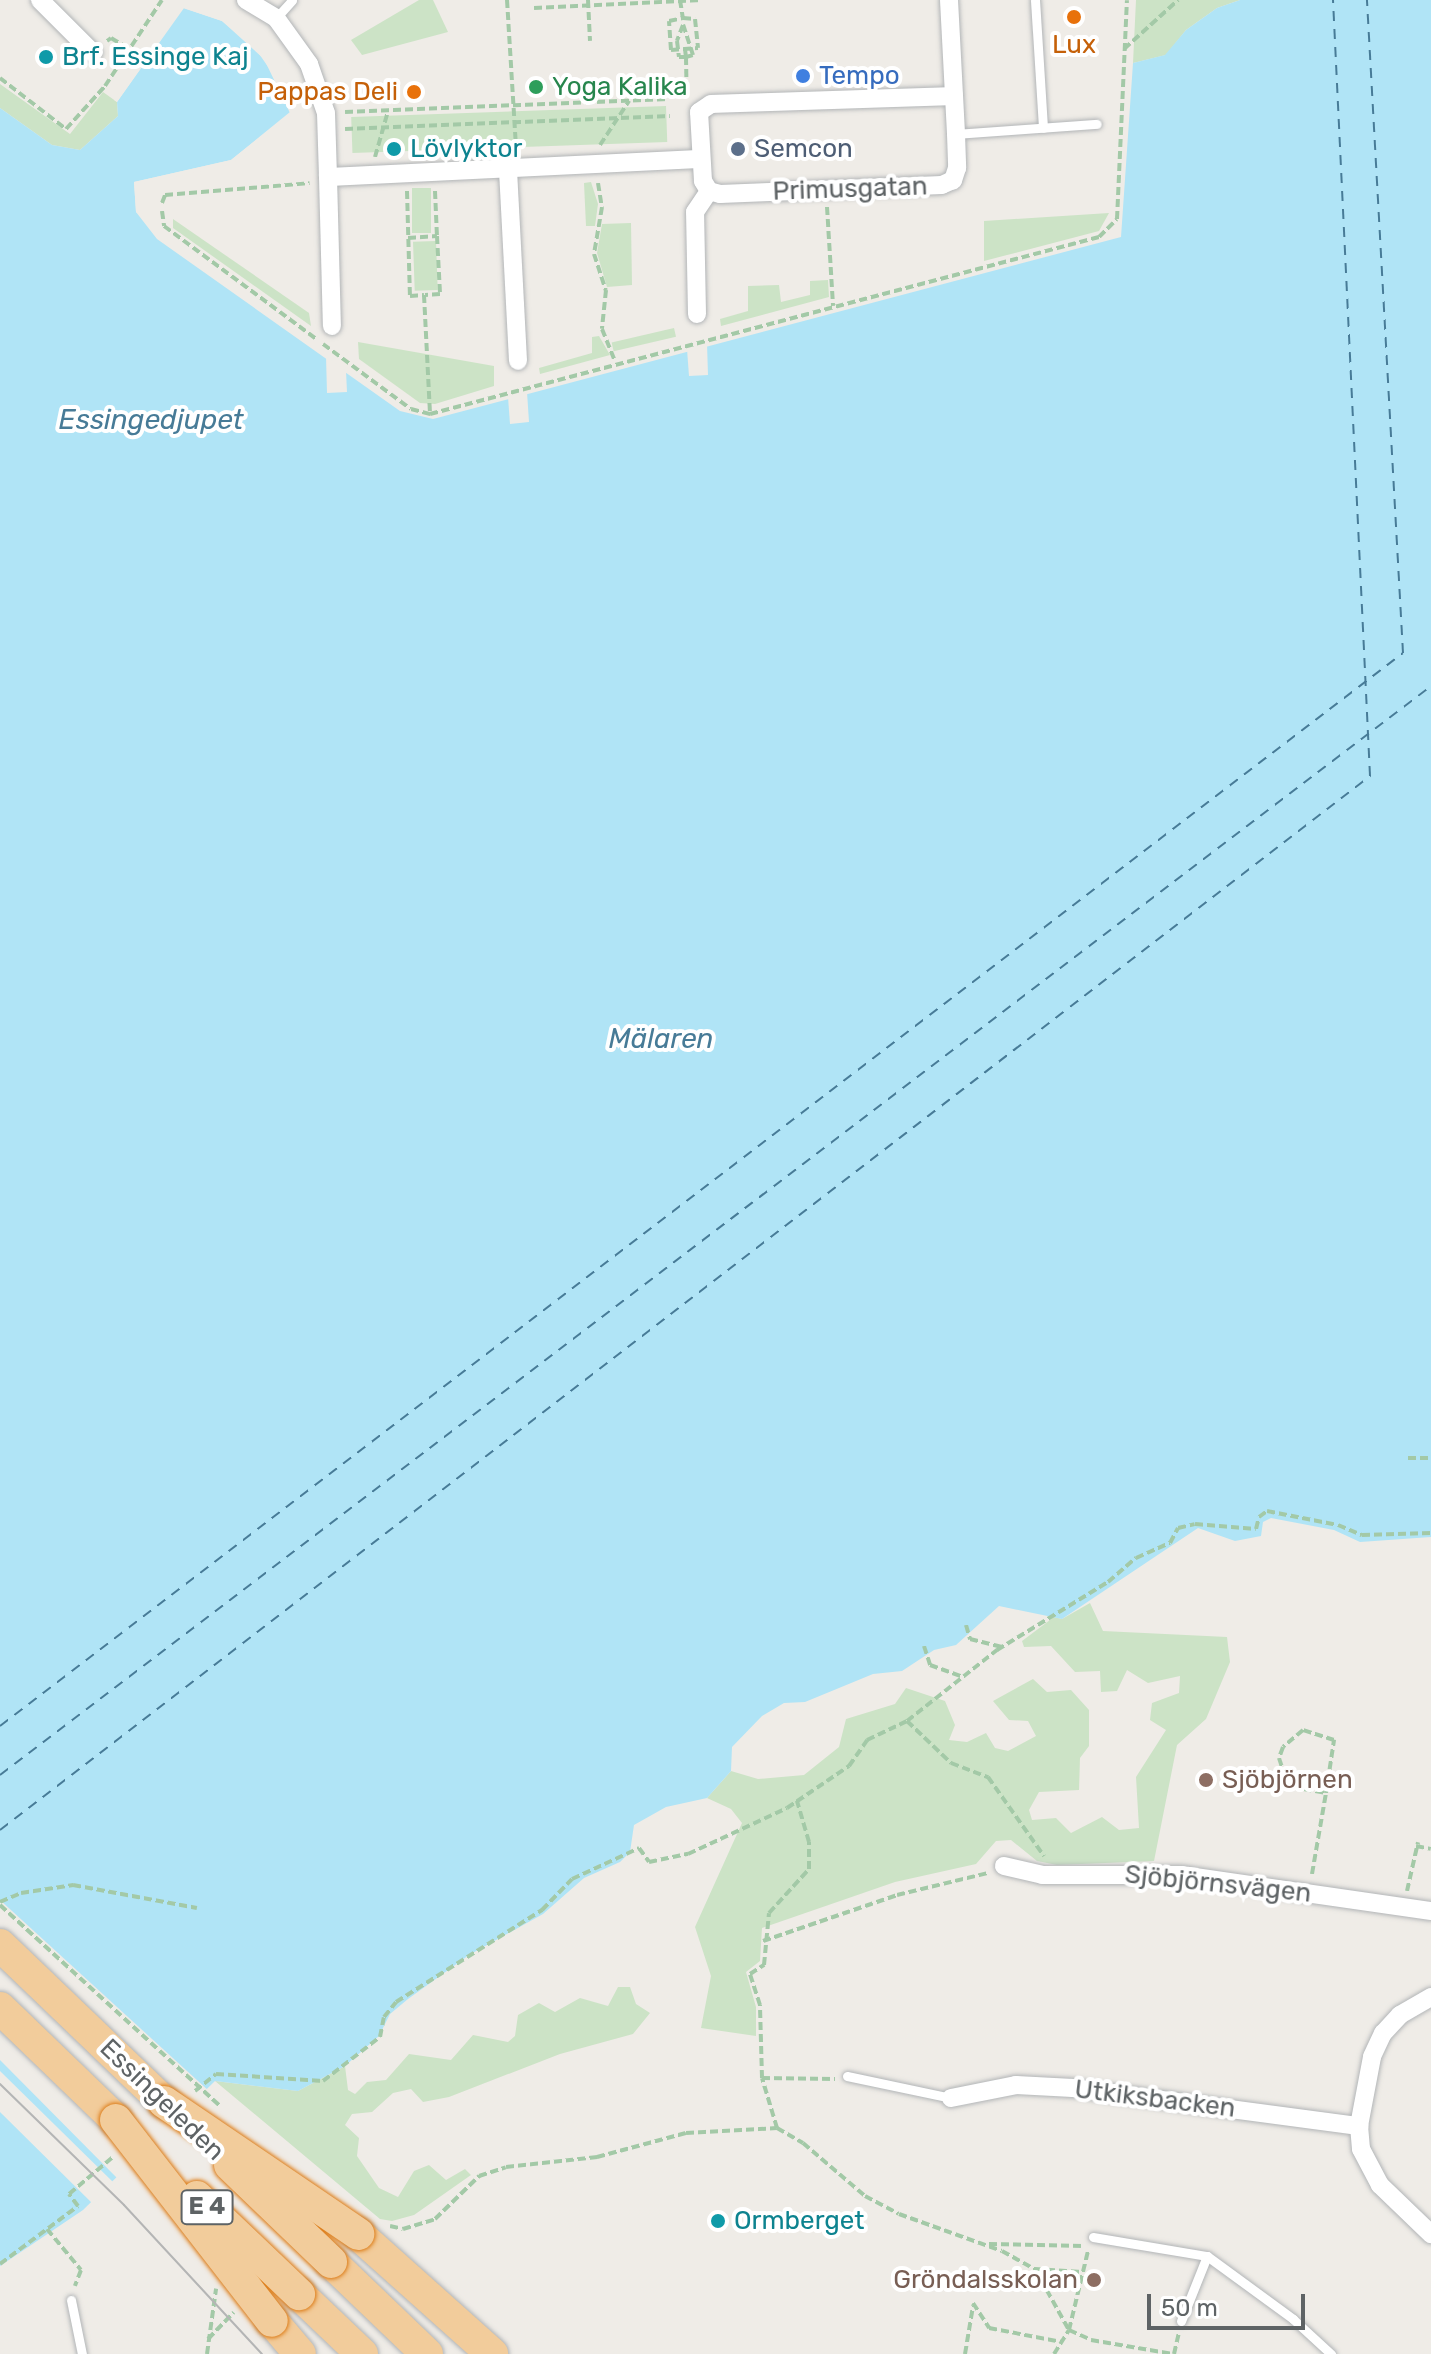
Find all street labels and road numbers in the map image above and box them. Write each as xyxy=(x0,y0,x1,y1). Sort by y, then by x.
street label: Primusgatan xyxy=(772,171,928,207)
street label: Sjöbjörnsvägen xyxy=(1123,1859,1313,1909)
street label: Essingeleden xyxy=(93,2033,231,2167)
street label: Utkiksbacken xyxy=(1073,2074,1237,2124)
road number: E 4 xyxy=(179,2187,235,2227)

